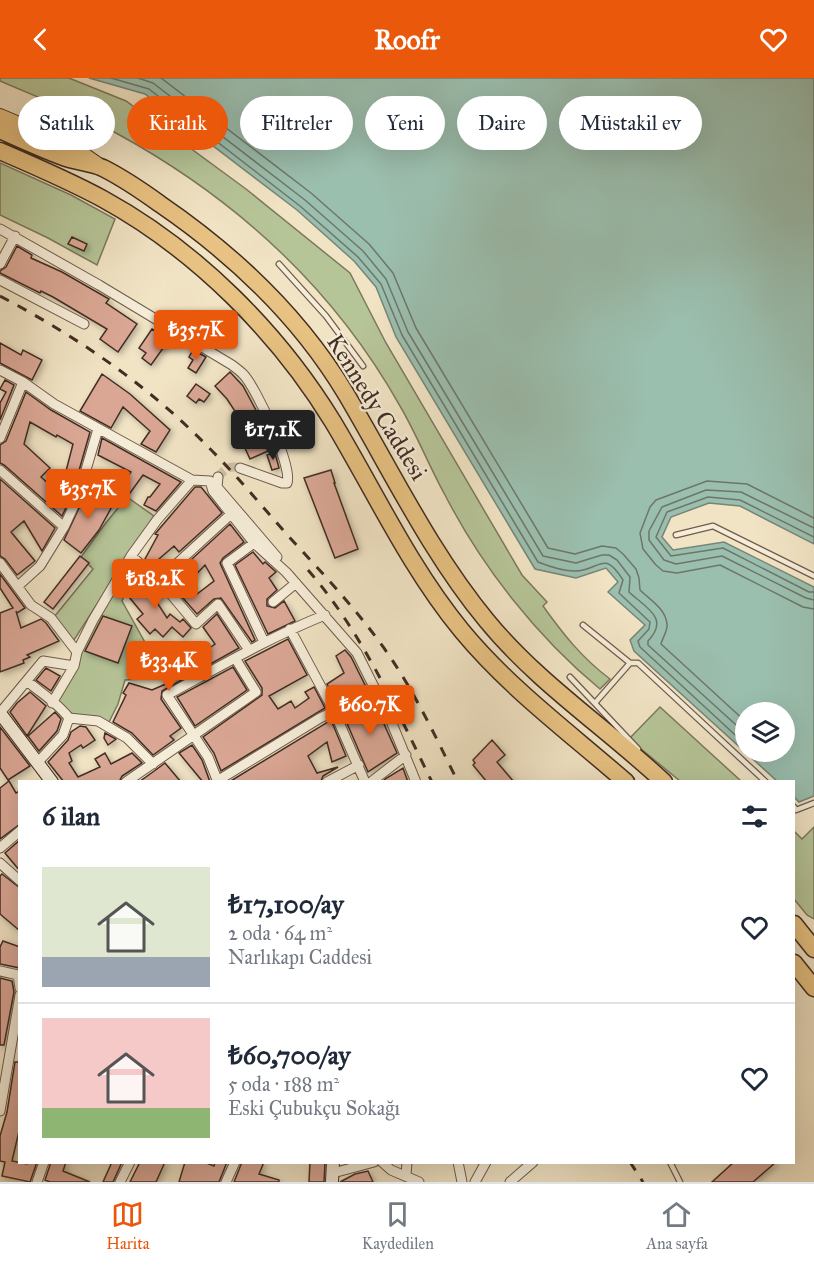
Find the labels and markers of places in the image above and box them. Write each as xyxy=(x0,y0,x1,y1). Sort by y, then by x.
pin: ₺35.7K xyxy=(147,310,245,361)
pin: ₺17.1K xyxy=(224,410,322,461)
pin: ₺35.7K xyxy=(39,469,137,520)
pin: ₺18.2K xyxy=(106,559,204,610)
pin: ₺33.4K xyxy=(120,641,218,692)
pin: ₺60.7K xyxy=(321,685,419,736)

